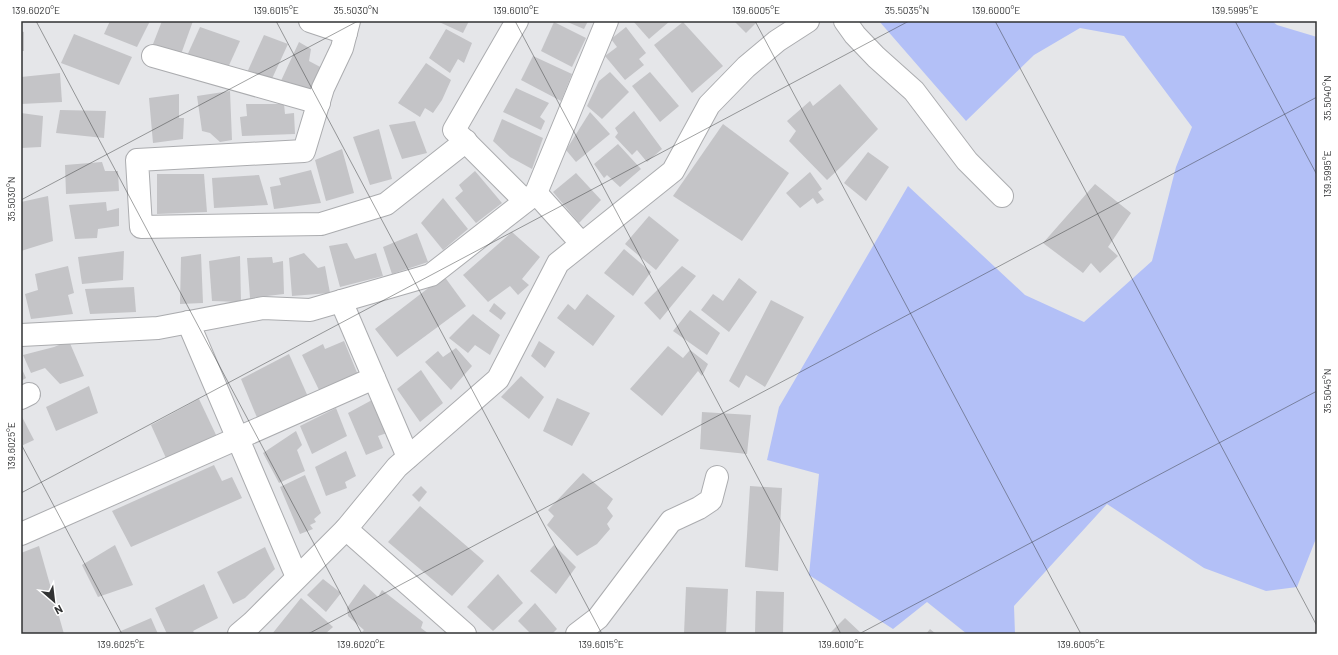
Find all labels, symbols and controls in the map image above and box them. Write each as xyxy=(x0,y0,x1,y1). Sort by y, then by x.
text: 139.6020°E xyxy=(12,4,60,16)
text: 139.6015°E xyxy=(253,4,299,16)
text: 35.5030°N xyxy=(333,4,379,16)
text: 139.6010°E xyxy=(493,4,539,16)
text: 139.6005°E xyxy=(732,4,780,16)
text: 35.5035°N xyxy=(885,4,929,16)
text: 139.6000°E xyxy=(972,4,1020,16)
text: 139.5995°E xyxy=(1211,4,1259,16)
text: 35.5040°N xyxy=(1321,75,1333,121)
text: 139.5995°E xyxy=(1321,150,1333,198)
text: 35.5030°N xyxy=(5,176,17,222)
text: 35.5045°N xyxy=(1321,368,1333,414)
text: 139.6025°E xyxy=(5,422,17,470)
north arrow xyxy=(34,581,74,621)
text: N xyxy=(53,603,65,618)
text: 139.6025°E xyxy=(97,638,145,650)
text: 139.6020°E xyxy=(337,638,385,650)
text: 139.6015°E xyxy=(578,638,624,650)
text: 139.6010°E xyxy=(818,638,864,650)
text: 139.6005°E xyxy=(1057,638,1105,650)

